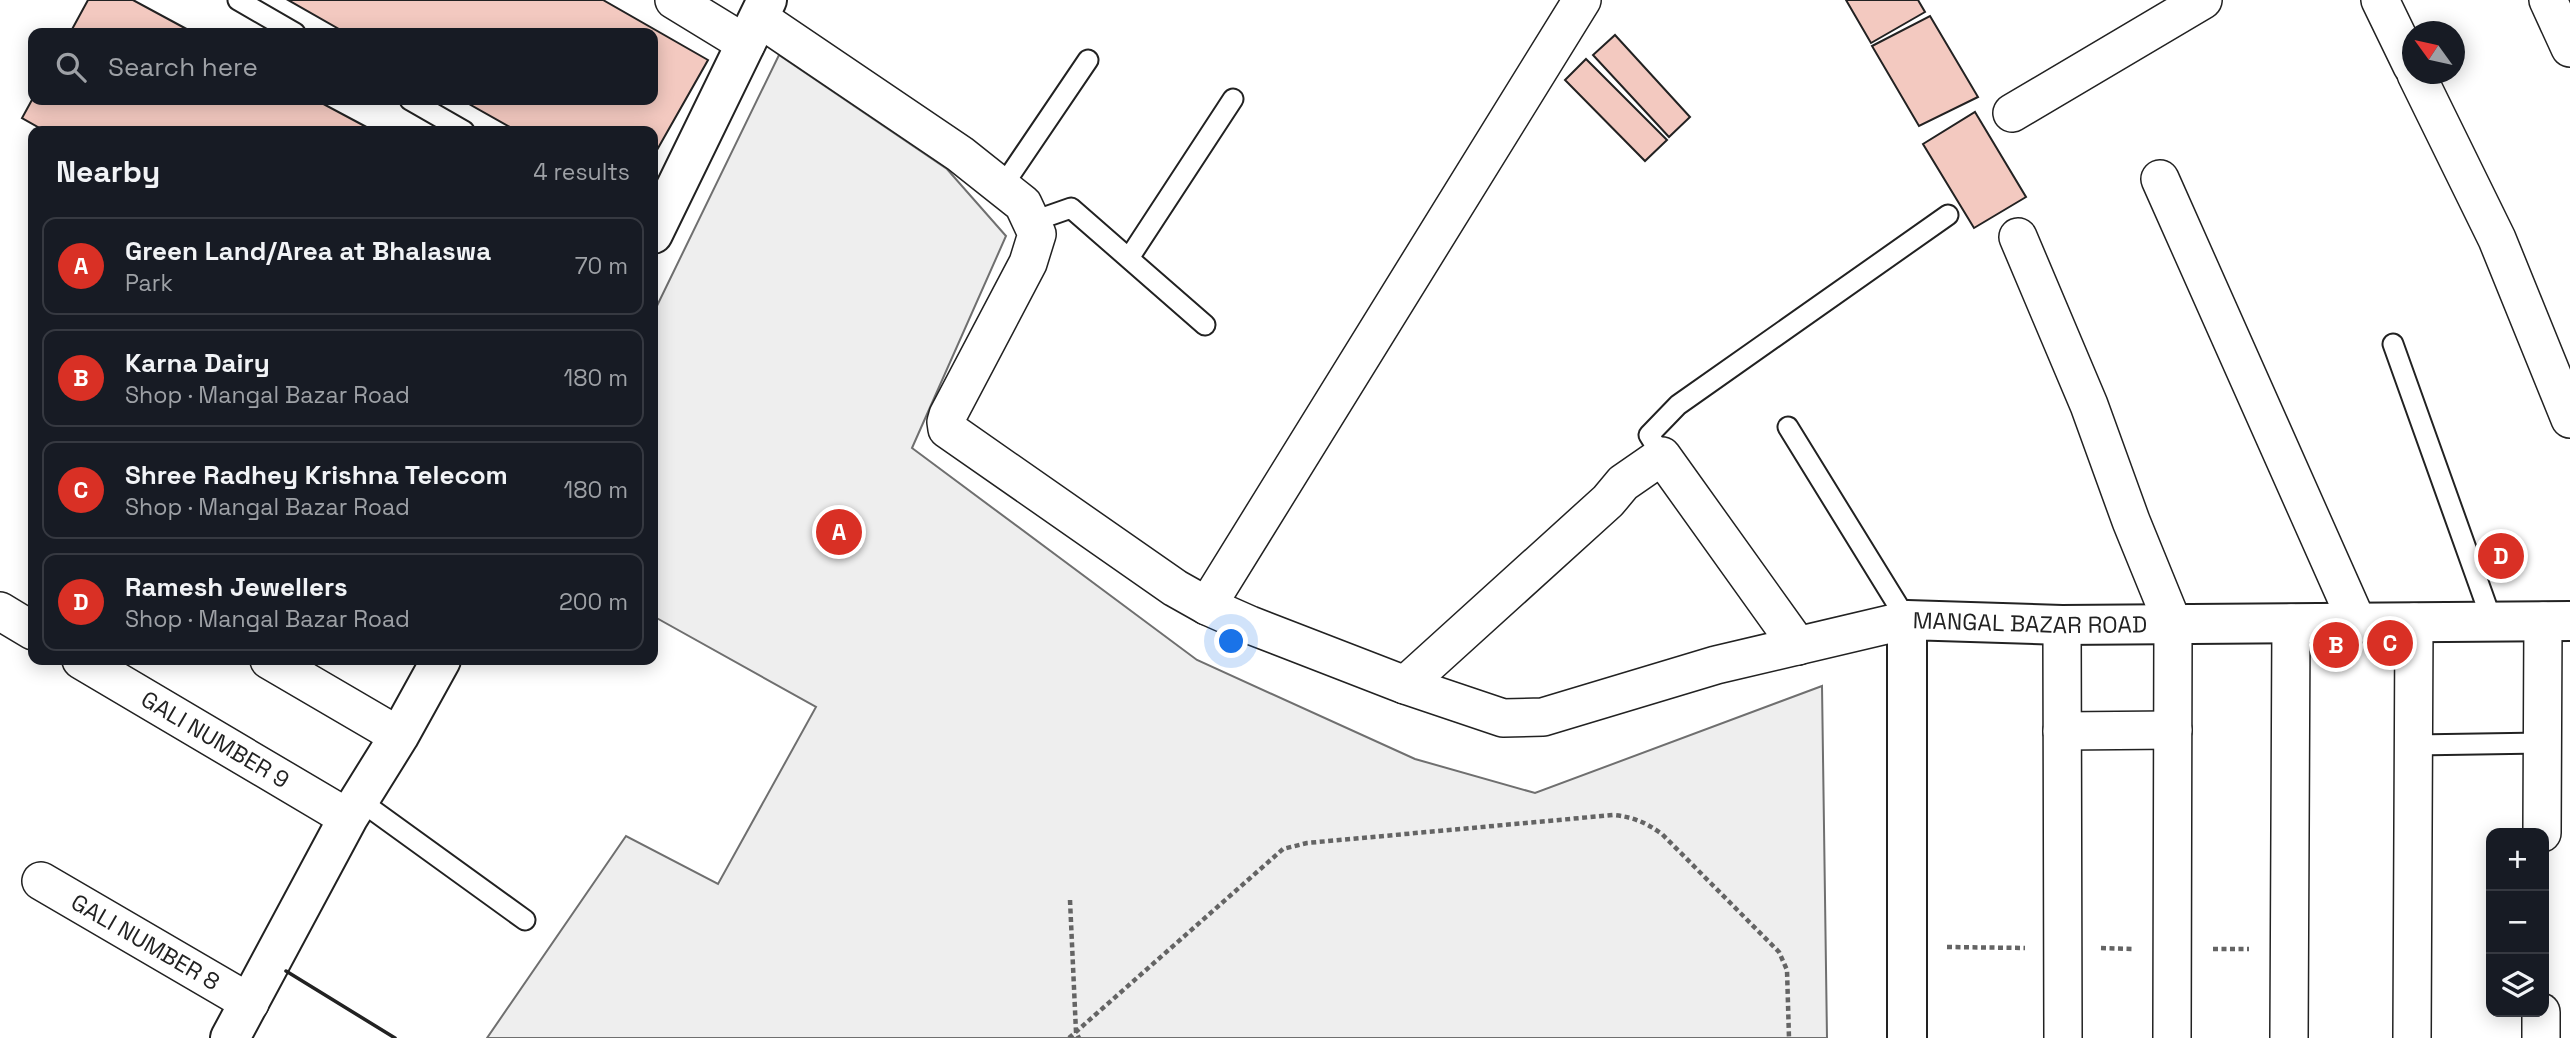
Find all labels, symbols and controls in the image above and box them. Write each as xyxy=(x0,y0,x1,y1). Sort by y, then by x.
north arrow xyxy=(2402,21,2465,84)
search box xyxy=(28,28,658,105)
icon: search xyxy=(52,48,90,86)
text: Search here xyxy=(108,50,258,84)
text: Nearby xyxy=(56,152,160,191)
text: 4 results xyxy=(533,157,630,187)
text: Green Land/Area at Bhalaswa xyxy=(125,234,491,268)
text: A xyxy=(74,251,88,281)
text: 70 m xyxy=(575,251,628,281)
text: Park xyxy=(125,268,173,298)
text: Karna Dairy xyxy=(125,346,270,380)
text: B xyxy=(73,363,89,393)
text: 180 m xyxy=(564,363,628,393)
text: Shop · Mangal Bazar Road xyxy=(125,380,410,410)
text: Shree Radhey Krishna Telecom xyxy=(125,458,508,492)
text: C xyxy=(74,475,88,505)
text: 180 m xyxy=(564,475,628,505)
text: Shop · Mangal Bazar Road xyxy=(125,492,410,522)
pin: A xyxy=(816,506,862,558)
pin: D xyxy=(2478,530,2524,582)
text: Ramesh Jewellers xyxy=(125,570,348,604)
text: D xyxy=(73,587,89,617)
text: 200 m xyxy=(559,587,628,617)
text: Shop · Mangal Bazar Road xyxy=(125,604,410,634)
street label: MANGAL BAZAR ROAD xyxy=(1912,605,2147,640)
pin: C xyxy=(2367,617,2413,669)
pin: B xyxy=(2313,619,2359,671)
your location xyxy=(1214,624,1248,658)
street label: GALI NUMBER 9 xyxy=(136,684,295,795)
map controls xyxy=(2486,828,2549,1017)
button: + xyxy=(2486,828,2549,891)
street label: GALI NUMBER 8 xyxy=(66,887,225,997)
button: − xyxy=(2486,891,2549,954)
button: layers xyxy=(2486,954,2549,1017)

